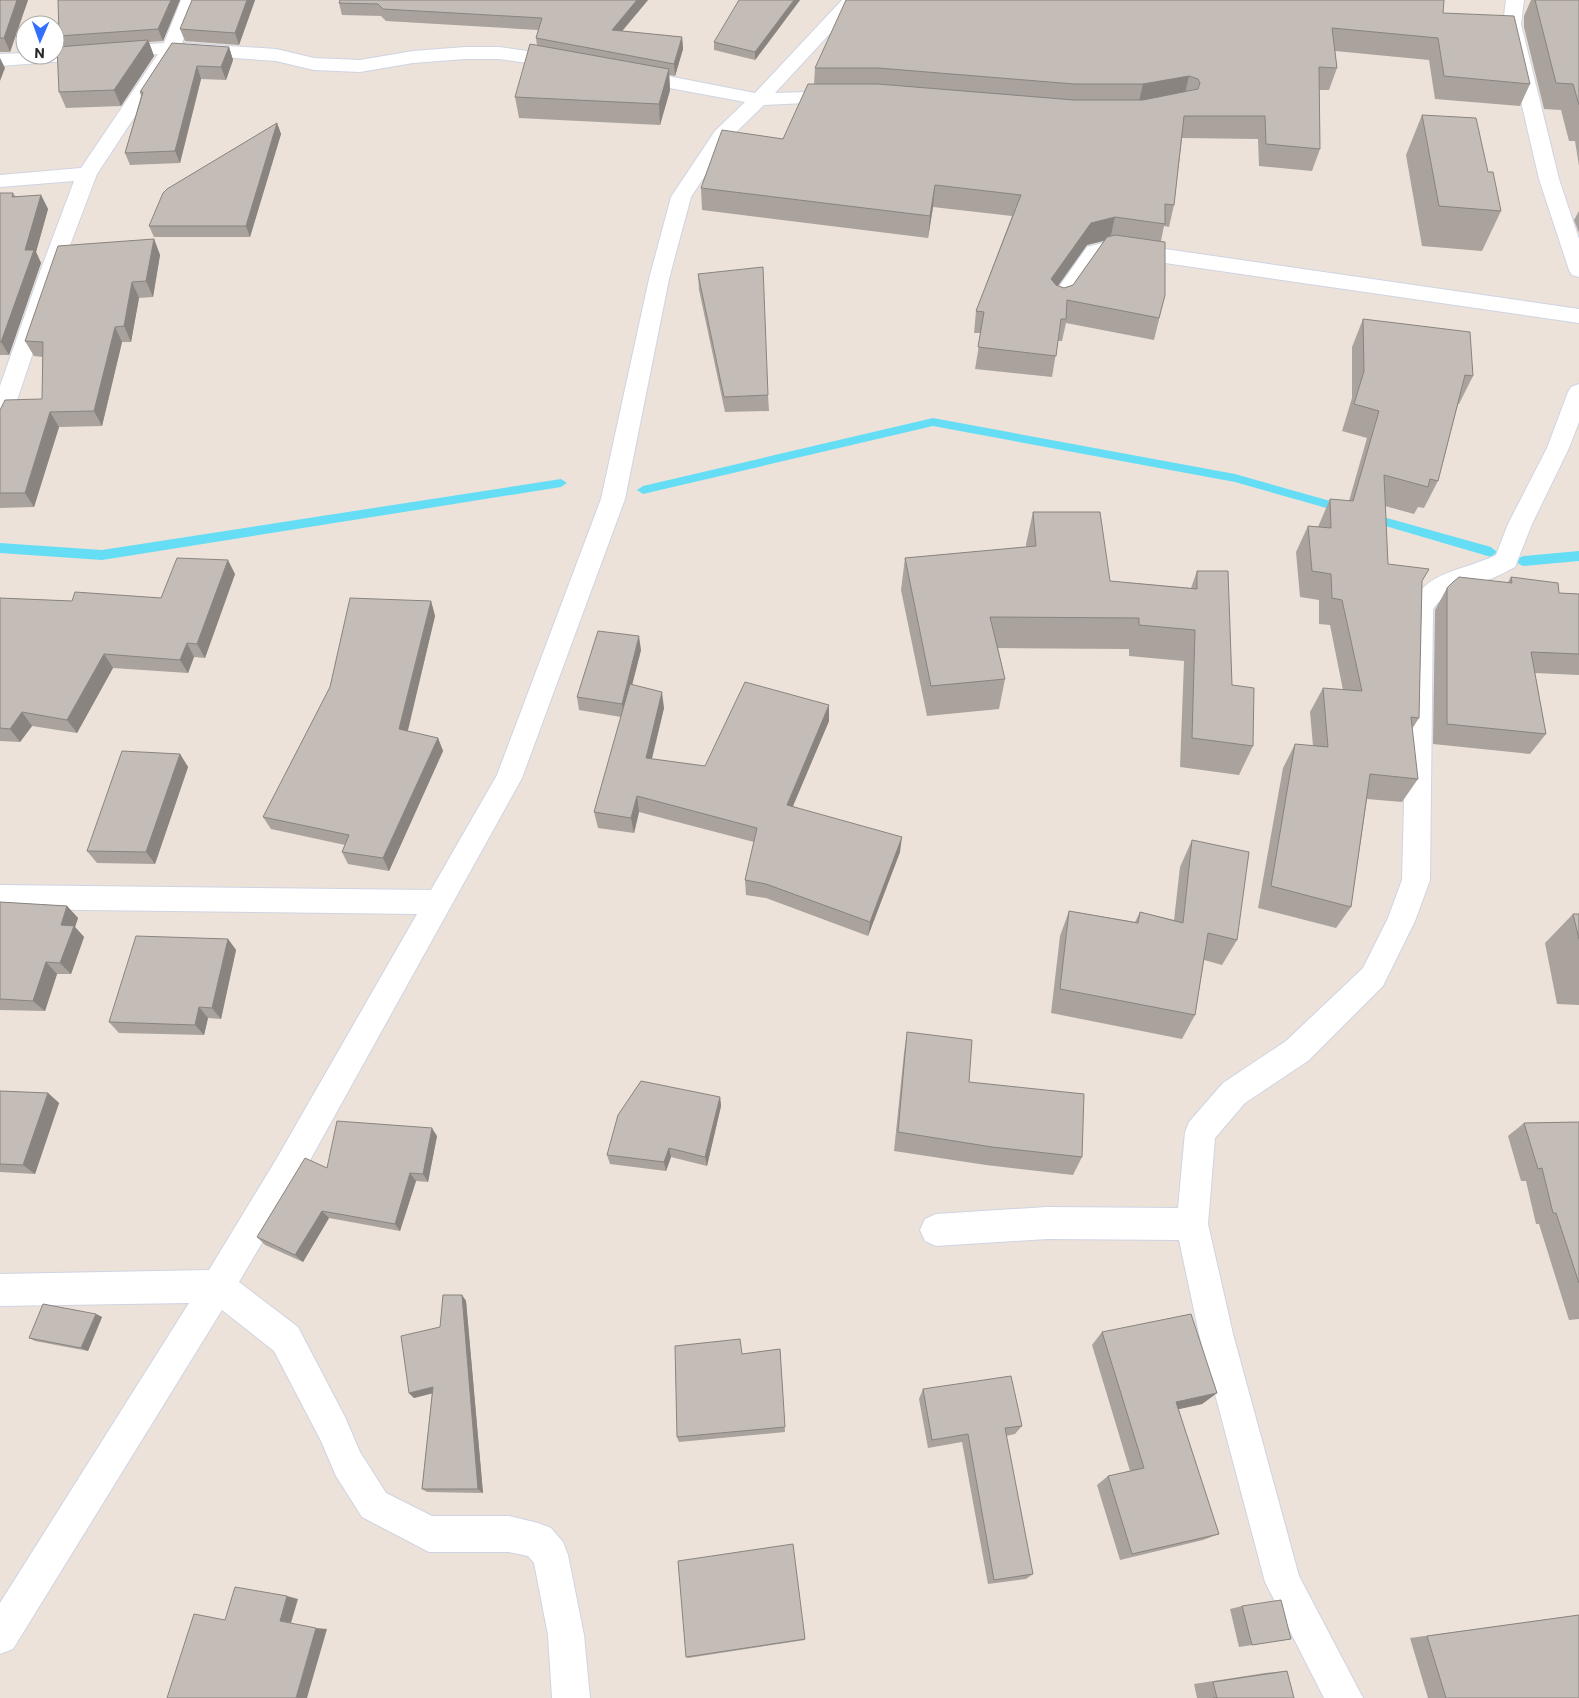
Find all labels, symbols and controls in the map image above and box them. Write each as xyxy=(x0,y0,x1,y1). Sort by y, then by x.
north arrow xyxy=(15,15,65,65)
text: N xyxy=(34,45,45,62)

